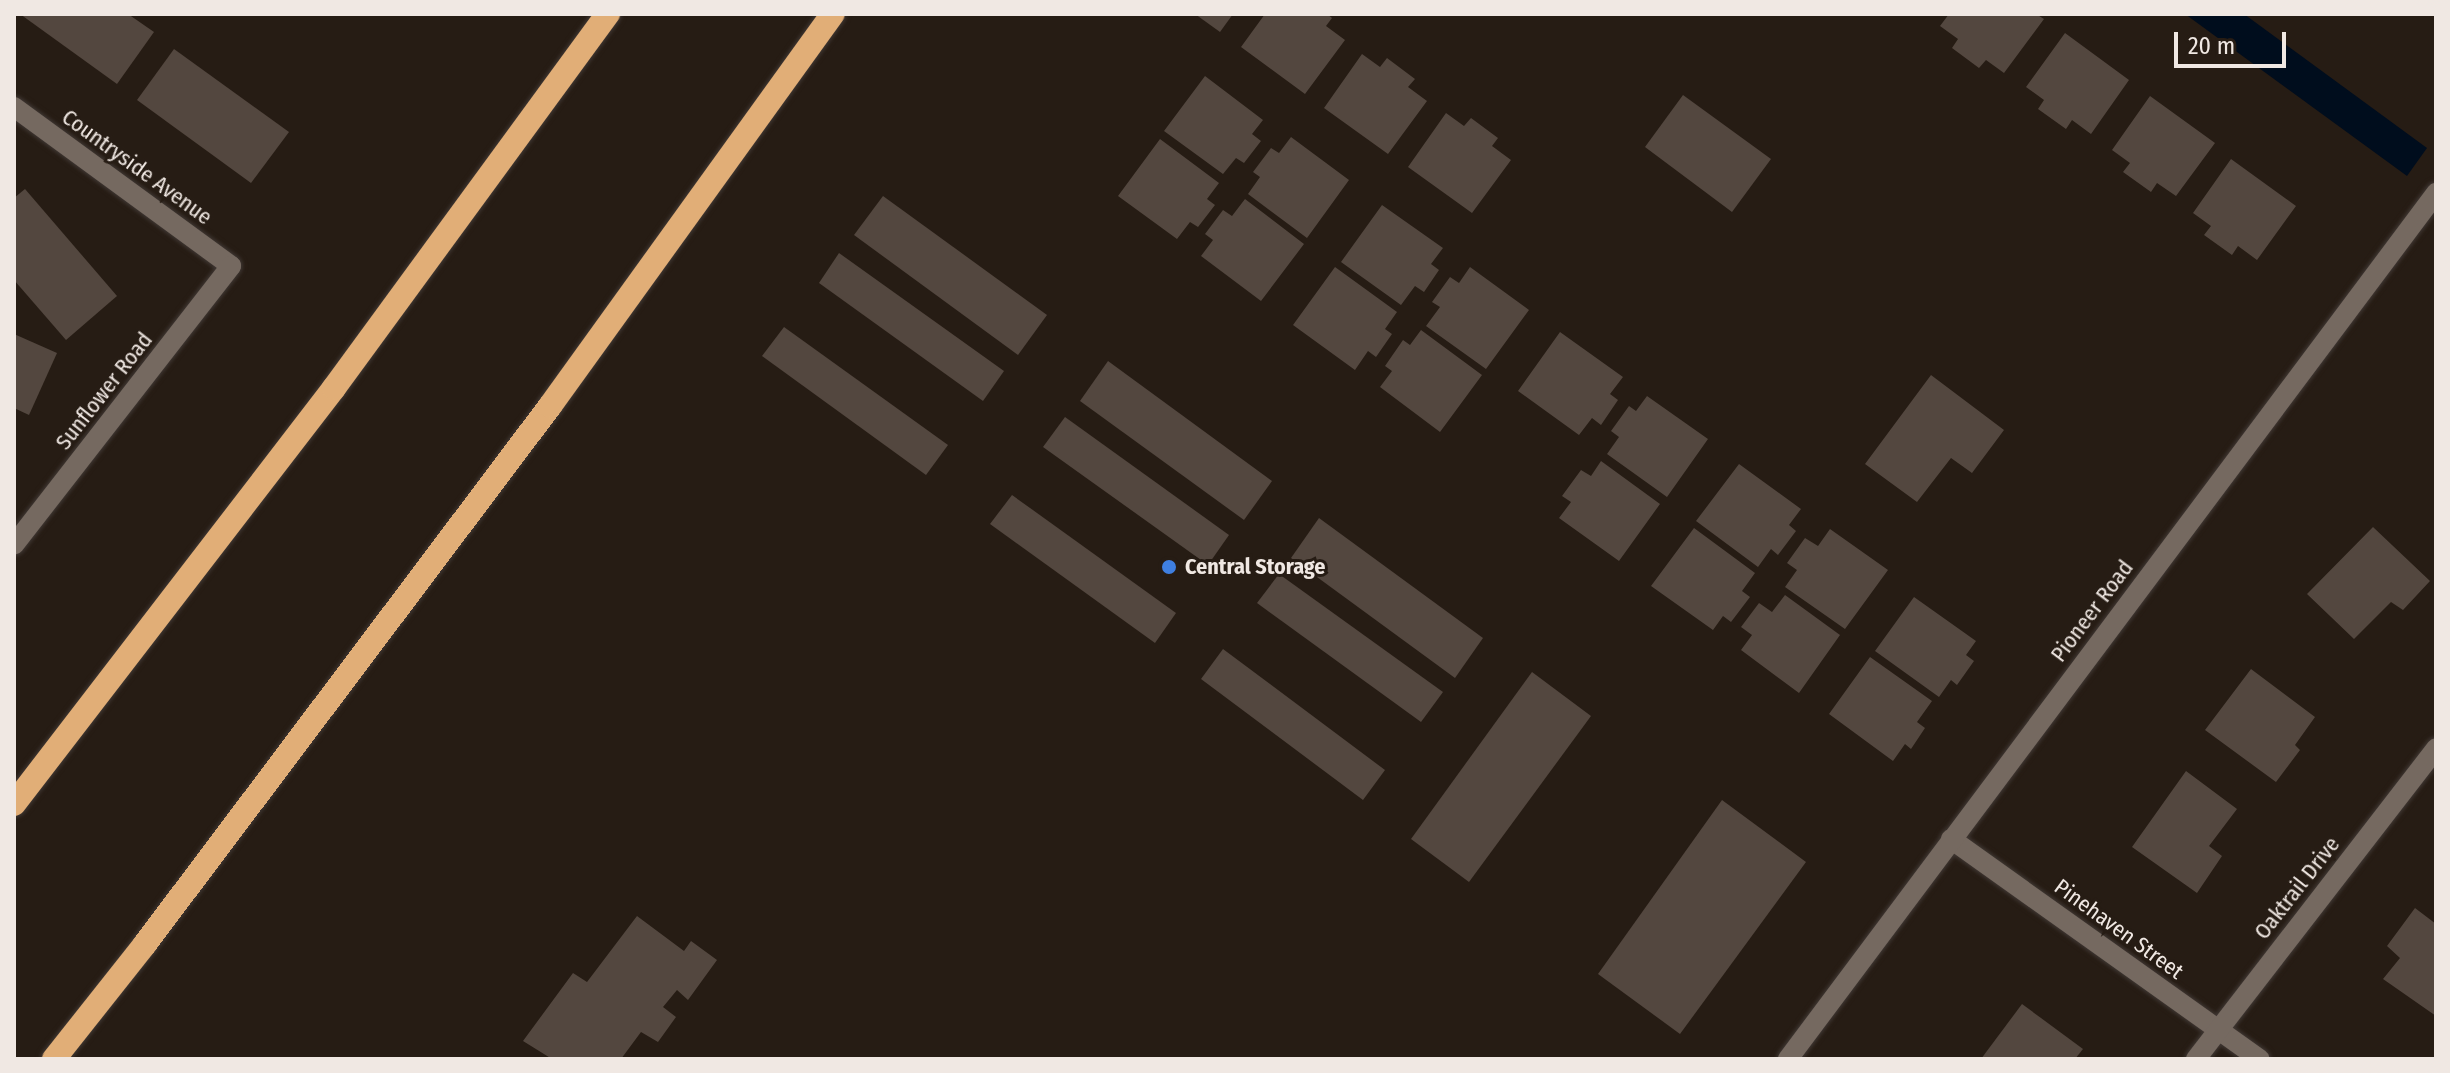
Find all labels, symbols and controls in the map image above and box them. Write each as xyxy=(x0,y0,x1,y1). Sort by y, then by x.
scale bar xyxy=(2178,16,2290,66)
text: 20 m xyxy=(2188,32,2235,60)
street label: Countryside Avenue xyxy=(57,104,217,230)
street label: Sunflower Road xyxy=(50,327,158,455)
place label: Central Storage xyxy=(1185,554,1325,580)
street label: Pioneer Road xyxy=(2045,555,2139,667)
marker: Central Storage xyxy=(1160,558,1178,576)
street label: Oaktrail Drive xyxy=(2249,832,2345,944)
street label: Pinehaven Street xyxy=(2049,873,2189,985)

